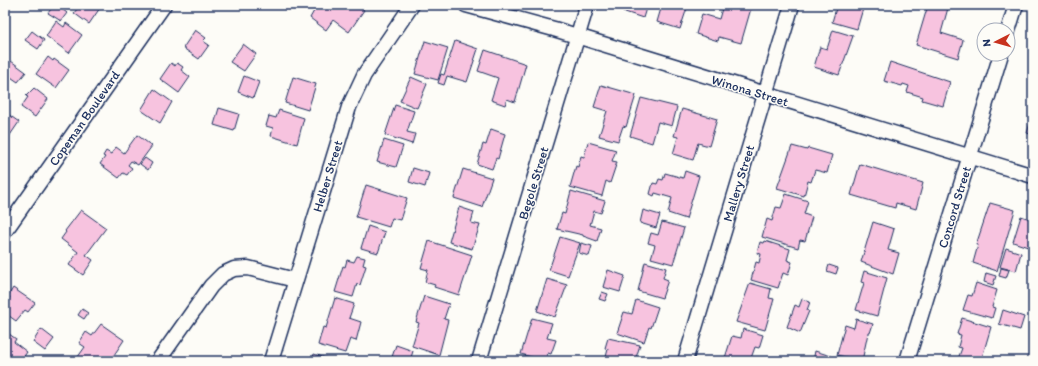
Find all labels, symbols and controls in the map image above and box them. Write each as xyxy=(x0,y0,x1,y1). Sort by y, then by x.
north arrow xyxy=(976,22,1016,62)
text: N xyxy=(980,39,993,47)
street label: Copeman Boulevard xyxy=(46,68,123,169)
street label: Winona Street xyxy=(710,72,790,109)
street label: Helber Street xyxy=(309,138,346,214)
street label: Mallery Street xyxy=(720,143,757,223)
street label: Begole Street xyxy=(515,145,552,221)
street label: Concord Street xyxy=(935,164,974,250)

